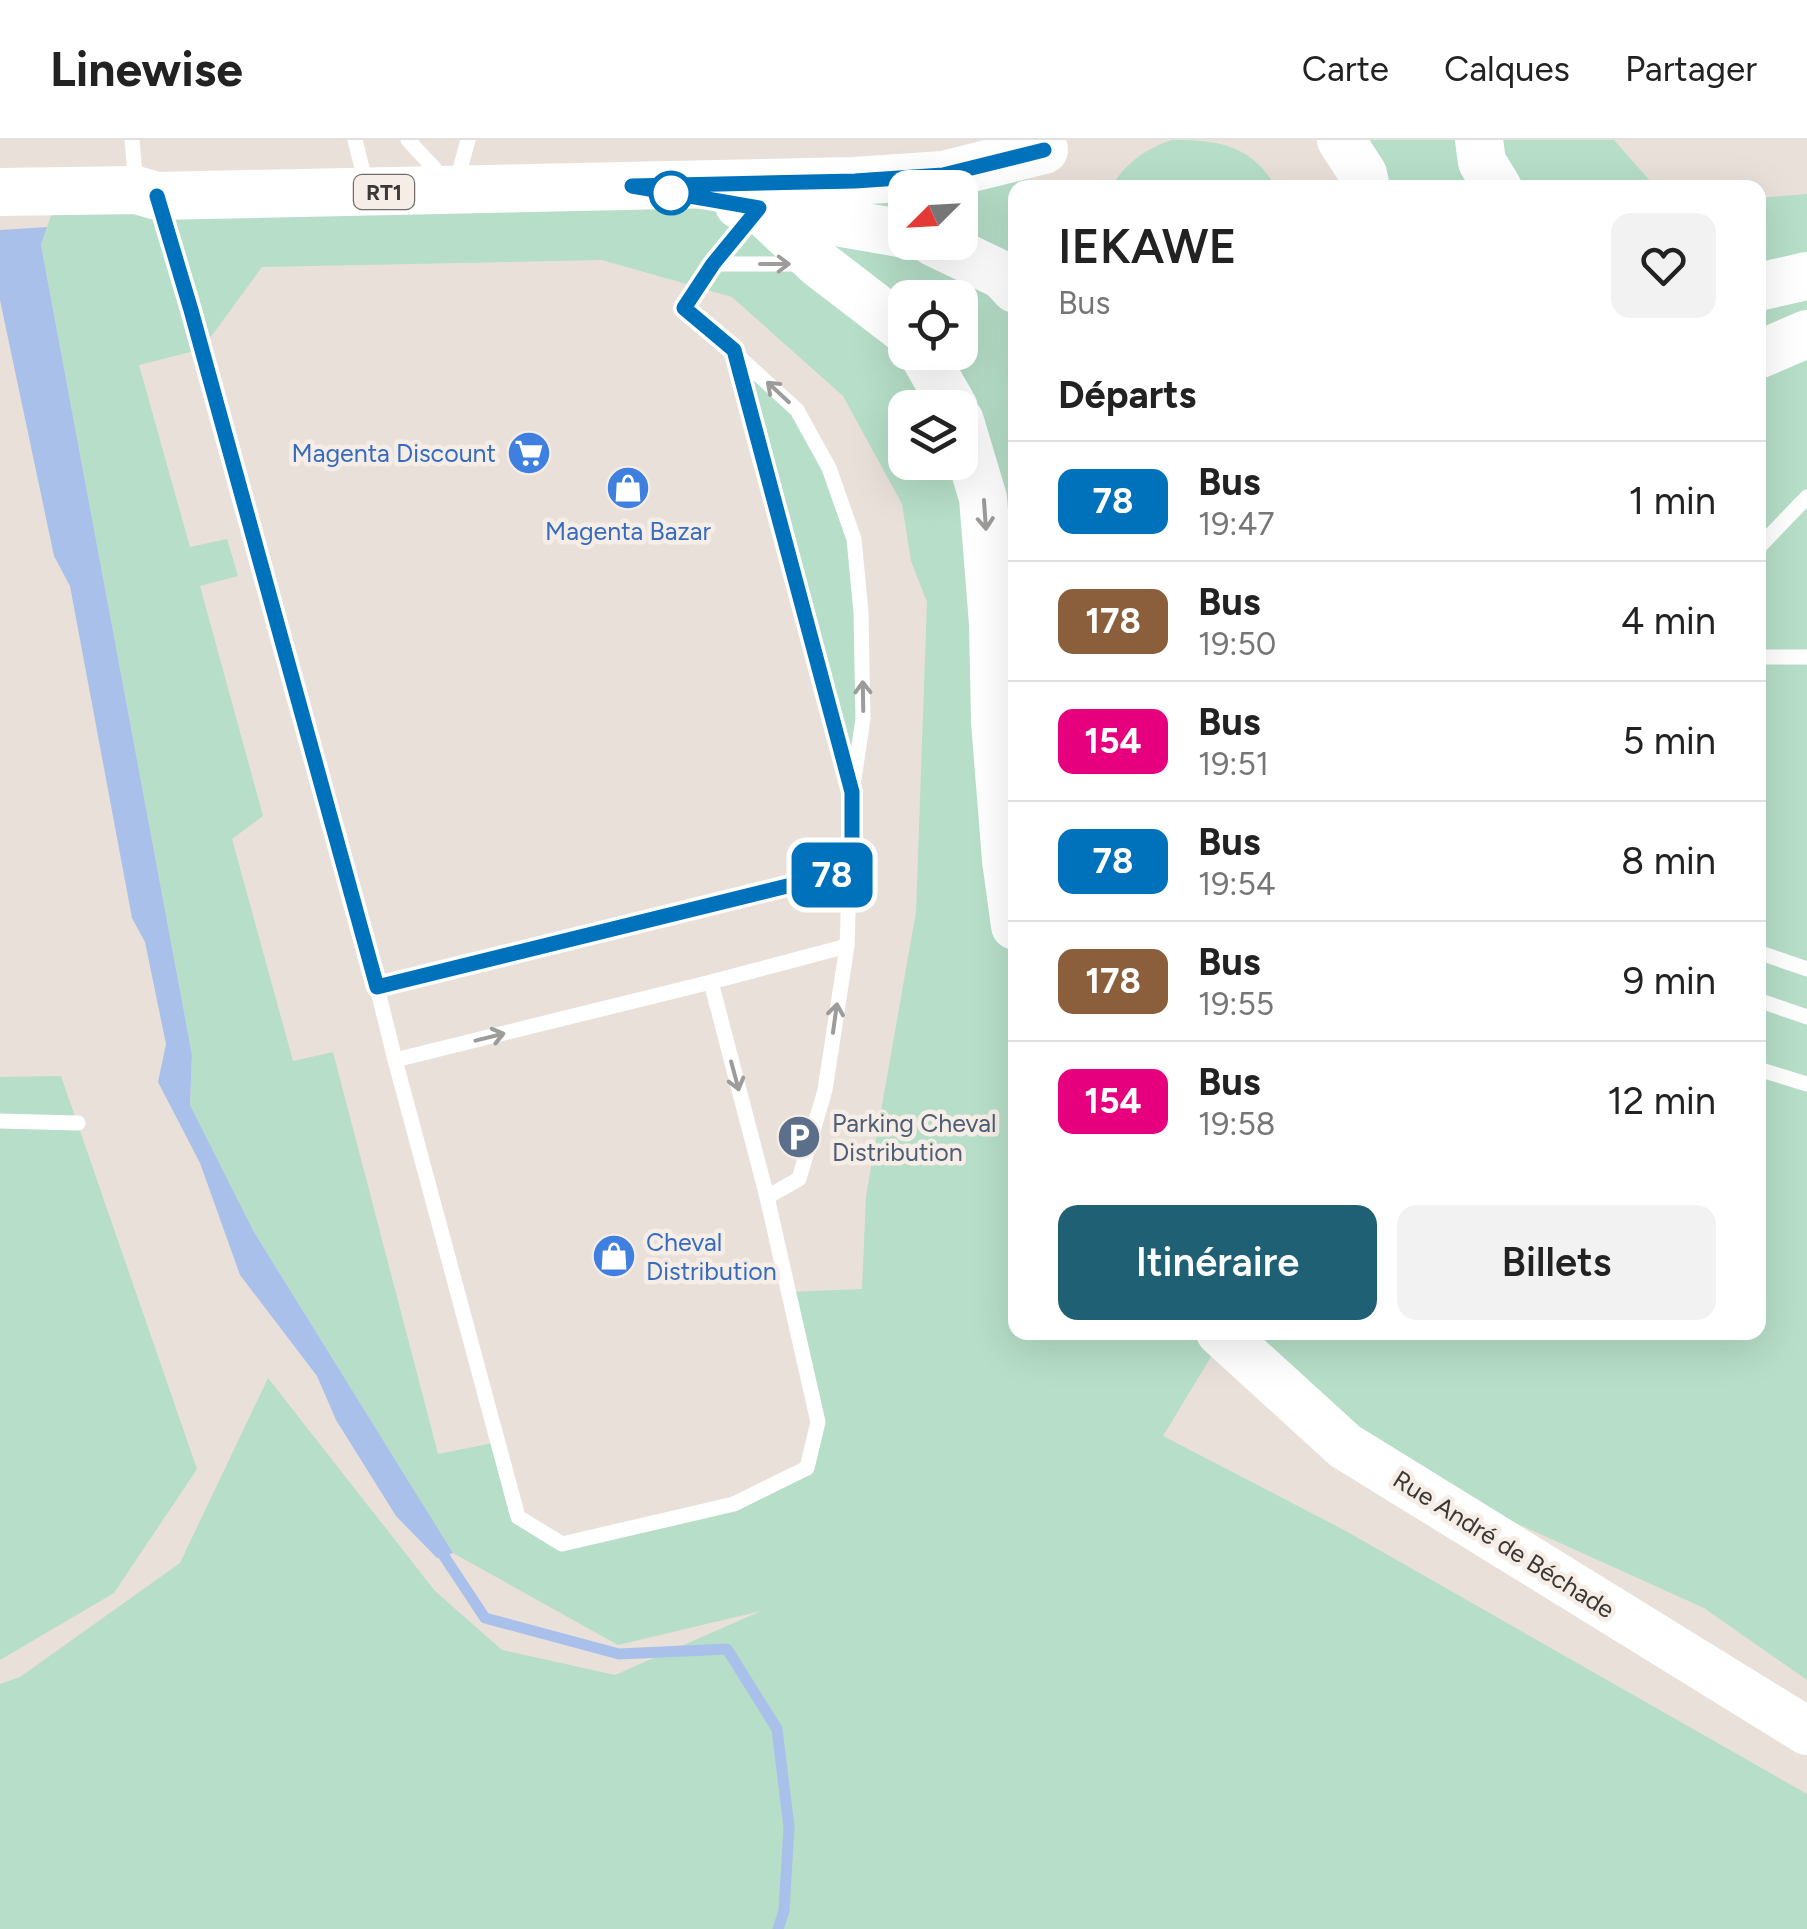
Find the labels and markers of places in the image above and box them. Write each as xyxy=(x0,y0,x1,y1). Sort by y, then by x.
unlabelled marker xyxy=(650,172,692,214)
supermarket icon: Magenta Discount xyxy=(506,430,552,476)
place label: Magenta Discount xyxy=(291,438,496,468)
shop icon: Magenta Bazar xyxy=(605,465,651,511)
place label: Magenta Bazar xyxy=(545,516,712,546)
place label: Parking Cheval Distribution xyxy=(832,1108,996,1167)
parking icon: Parking Cheval Distribution xyxy=(776,1114,822,1160)
place label: Cheval Distribution xyxy=(646,1227,777,1286)
shop icon: Cheval Distribution xyxy=(591,1233,637,1279)

